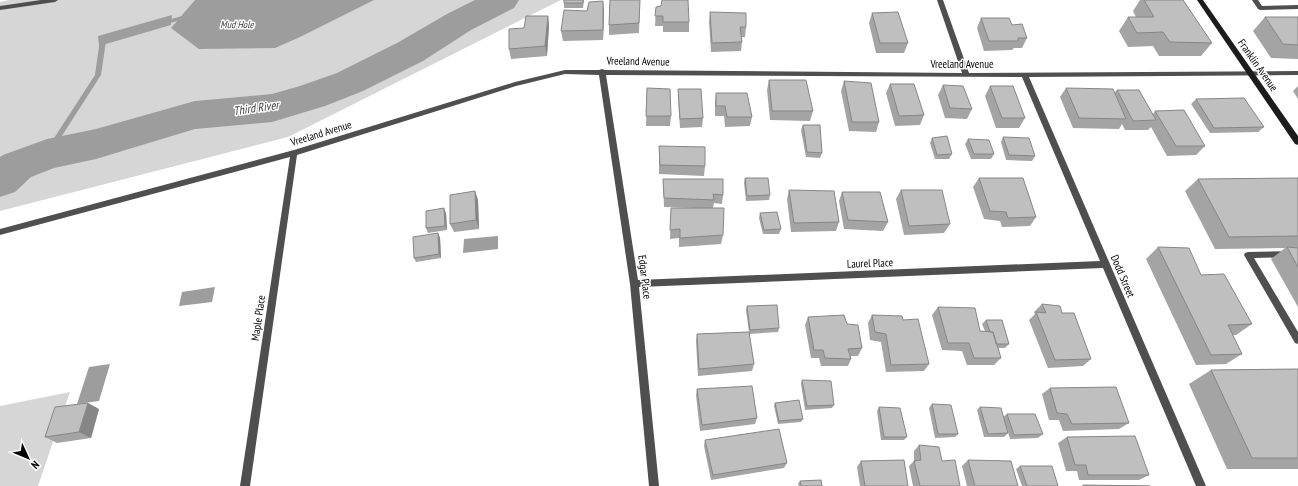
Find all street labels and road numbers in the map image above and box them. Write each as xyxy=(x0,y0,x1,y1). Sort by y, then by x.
street label: Franklin Avenue xyxy=(1235,36,1281,94)
street label: Vreeland Avenue xyxy=(605,53,670,69)
street label: Vreeland Avenue xyxy=(929,57,994,71)
street label: Vreeland Avenue xyxy=(288,117,354,149)
street label: Dodd Street xyxy=(1108,252,1138,300)
street label: Edgar Place xyxy=(635,254,655,300)
street label: Laurel Place xyxy=(847,255,894,271)
street label: Maple Place xyxy=(248,294,268,342)

